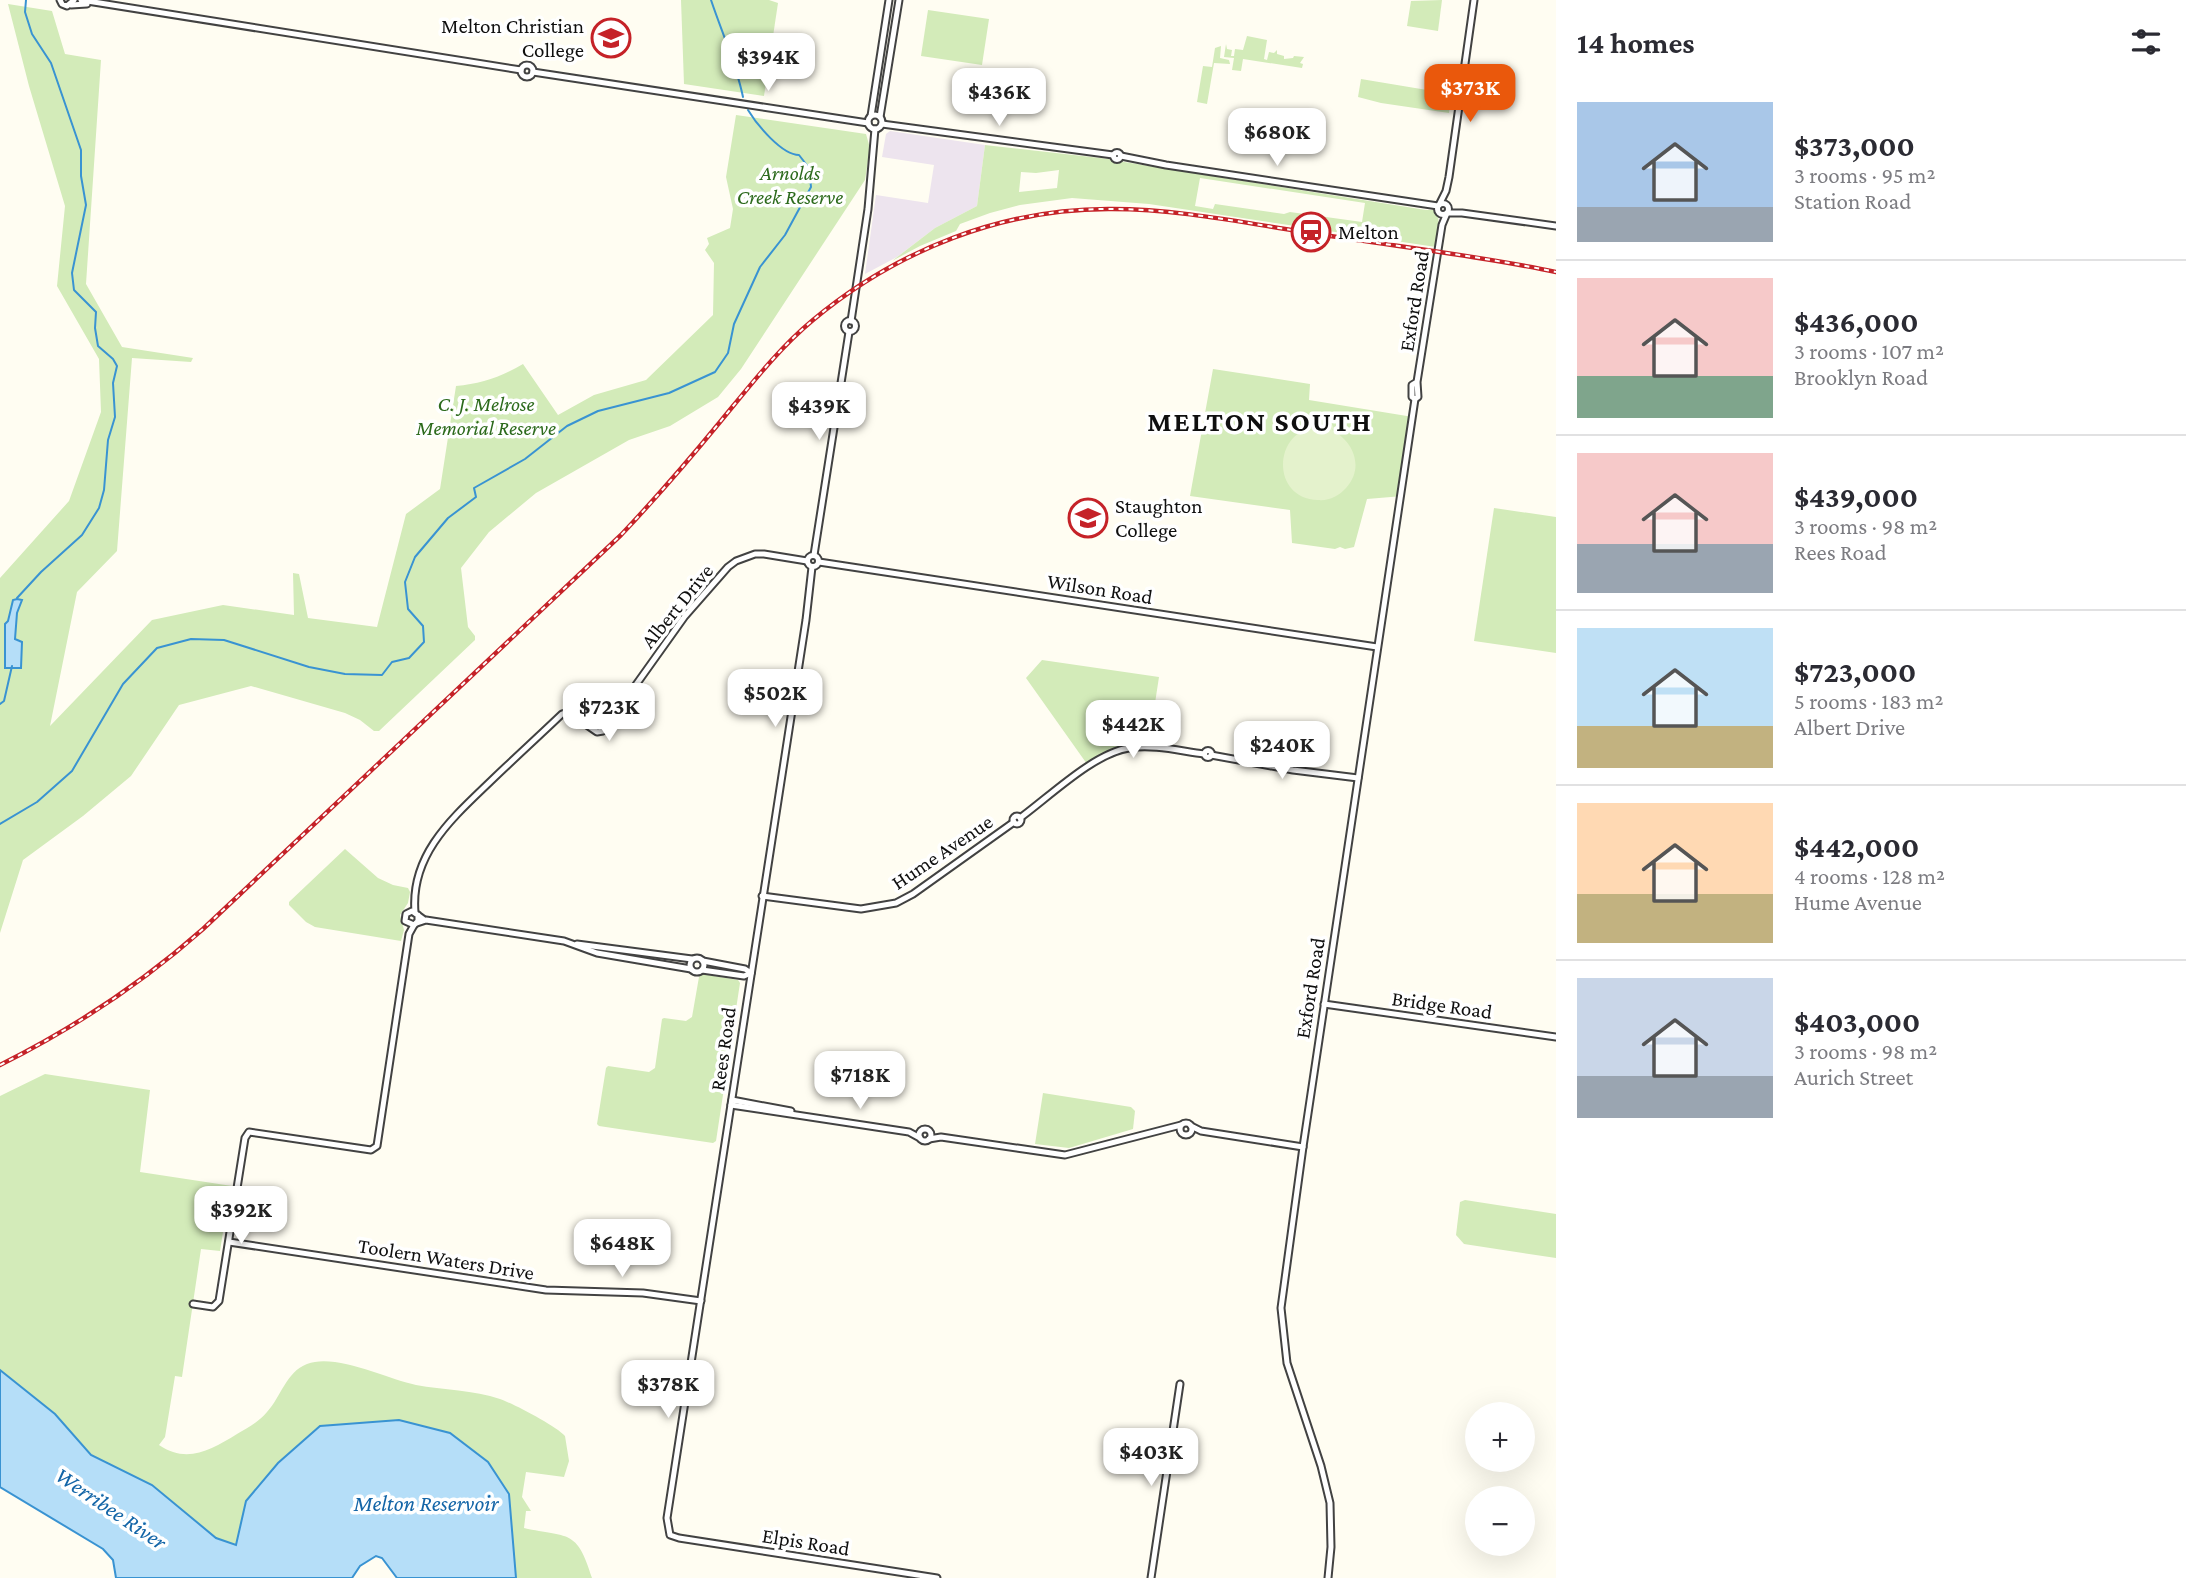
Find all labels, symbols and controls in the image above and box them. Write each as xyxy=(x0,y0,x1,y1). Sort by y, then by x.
place label: Melton Christian College xyxy=(441,14,584,62)
school or university icon: Melton Christian College xyxy=(590,17,632,59)
icon: filters xyxy=(2127,23,2165,61)
text: 14 homes xyxy=(1577,26,1695,59)
pin: $394K xyxy=(719,34,817,93)
text: $394K xyxy=(737,43,799,69)
pin: $373K xyxy=(1421,64,1519,124)
pin: $436K xyxy=(950,68,1048,128)
text: $373K xyxy=(1440,74,1500,100)
text: $436K xyxy=(968,78,1030,104)
pin: $680K xyxy=(1228,108,1326,168)
text: $680K xyxy=(1244,118,1310,144)
text: $373,000 xyxy=(1794,129,1915,162)
icon: home xyxy=(1633,130,1717,214)
park label: Arnolds Creek Reserve xyxy=(737,161,843,209)
text: 3 rooms · 95 m² xyxy=(1794,162,1935,188)
text: Station Road xyxy=(1794,188,1911,214)
station icon: Melton xyxy=(1290,211,1332,253)
place label: Melton xyxy=(1338,220,1399,244)
street label: Exford Road xyxy=(1394,249,1434,353)
text: $436,000 xyxy=(1794,305,1918,338)
icon: home xyxy=(1633,306,1717,390)
text: 3 rooms · 107 m² xyxy=(1794,338,1944,364)
text: Brooklyn Road xyxy=(1794,364,1928,390)
pin: $439K xyxy=(770,382,868,442)
park label: C. J. Melrose Memorial Reserve xyxy=(415,392,556,440)
text: $439K xyxy=(788,392,850,418)
district label: MELTON SOUTH xyxy=(1147,406,1373,437)
text: $439,000 xyxy=(1794,480,1918,513)
icon: home xyxy=(1633,481,1717,565)
place label: Staughton College xyxy=(1115,494,1202,542)
school or university icon: Staughton College xyxy=(1067,497,1109,539)
text: 3 rooms · 98 m² xyxy=(1794,513,1937,539)
text: Rees Road xyxy=(1794,539,1887,565)
street label: Albert Drive xyxy=(636,559,718,653)
street label: Wilson Road xyxy=(1046,569,1154,609)
text: $723,000 xyxy=(1794,655,1916,688)
icon: home xyxy=(1633,656,1717,740)
pin: $502K xyxy=(726,670,824,729)
text: $502K xyxy=(744,679,806,705)
pin: $723K xyxy=(560,684,658,743)
text: 5 rooms · 183 m² xyxy=(1794,688,1944,714)
text: $723K xyxy=(579,693,639,719)
pin: $442K xyxy=(1084,700,1182,760)
text: $442K xyxy=(1102,710,1164,736)
text: Albert Drive xyxy=(1794,714,1905,740)
pin: $240K xyxy=(1233,722,1331,781)
text: $240K xyxy=(1250,731,1314,757)
street label: Hume Avenue xyxy=(887,809,997,895)
text: $442,000 xyxy=(1794,830,1919,863)
icon: home xyxy=(1633,831,1717,915)
text: 4 rooms · 128 m² xyxy=(1794,863,1945,889)
text: Hume Avenue xyxy=(1794,889,1922,915)
street label: Exford Road xyxy=(1290,936,1330,1040)
street label: Bridge Road xyxy=(1390,986,1494,1024)
street label: Rees Road xyxy=(705,1005,741,1093)
text: $403,000 xyxy=(1794,1005,1920,1038)
icon: home xyxy=(1633,1006,1717,1090)
text: 3 rooms · 98 m² xyxy=(1794,1038,1937,1064)
pin: $718K xyxy=(811,1052,909,1111)
text: $718K xyxy=(830,1061,890,1087)
text: Aurich Street xyxy=(1794,1064,1913,1090)
pin: $392K xyxy=(192,1186,290,1246)
text: $392K xyxy=(210,1196,272,1222)
pin: $648K xyxy=(573,1220,671,1279)
text: $648K xyxy=(590,1229,654,1255)
street label: Toolern Waters Drive xyxy=(356,1233,536,1285)
pin: $378K xyxy=(619,1360,717,1420)
text: $378K xyxy=(637,1370,699,1396)
map controls xyxy=(1465,1402,1535,1556)
button: + xyxy=(1465,1402,1535,1472)
pin: $403K xyxy=(1102,1428,1200,1488)
text: $403K xyxy=(1119,1438,1183,1464)
water label: Werribee River xyxy=(51,1461,172,1555)
button: − xyxy=(1465,1486,1535,1556)
water label: Melton Reservoir xyxy=(352,1490,500,1516)
street label: Elpis Road xyxy=(761,1523,851,1561)

